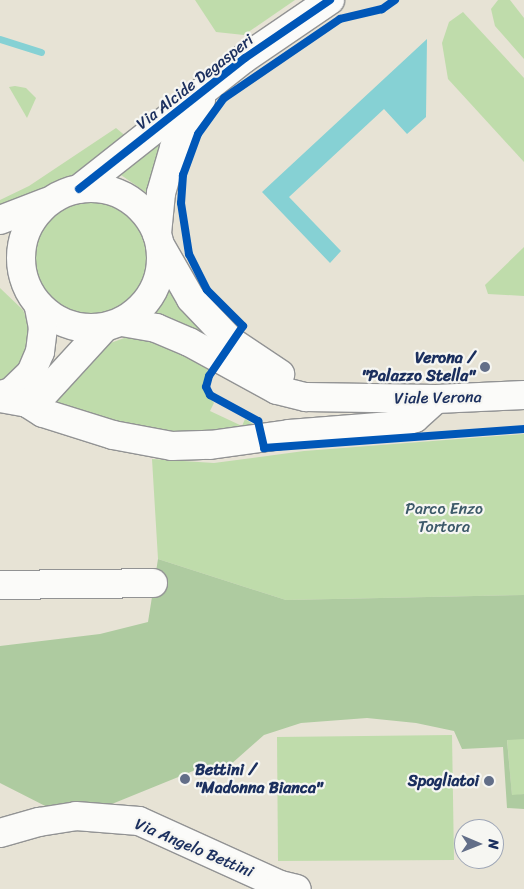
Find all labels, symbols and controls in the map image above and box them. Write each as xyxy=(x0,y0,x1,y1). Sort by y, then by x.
street label: Via Alcide Degasperi xyxy=(133,30,257,134)
place label: Verona / "Palazzo Stella" xyxy=(362,348,475,386)
marker: Verona / "Palazzo Stella" xyxy=(479,361,491,373)
street label: Viale Verona xyxy=(395,388,481,408)
park label: Parco Enzo Tortora xyxy=(405,499,483,537)
place label: Bettini / "Madonna Bianca" xyxy=(195,760,323,798)
place label: Spogliatoi xyxy=(408,771,479,791)
marker: Bettini / "Madonna Bianca" xyxy=(179,773,191,785)
marker: Spogliatoi xyxy=(483,775,495,787)
street label: Via Angelo Bettini xyxy=(132,814,256,882)
north arrow xyxy=(454,819,504,869)
text: N xyxy=(481,839,506,849)

